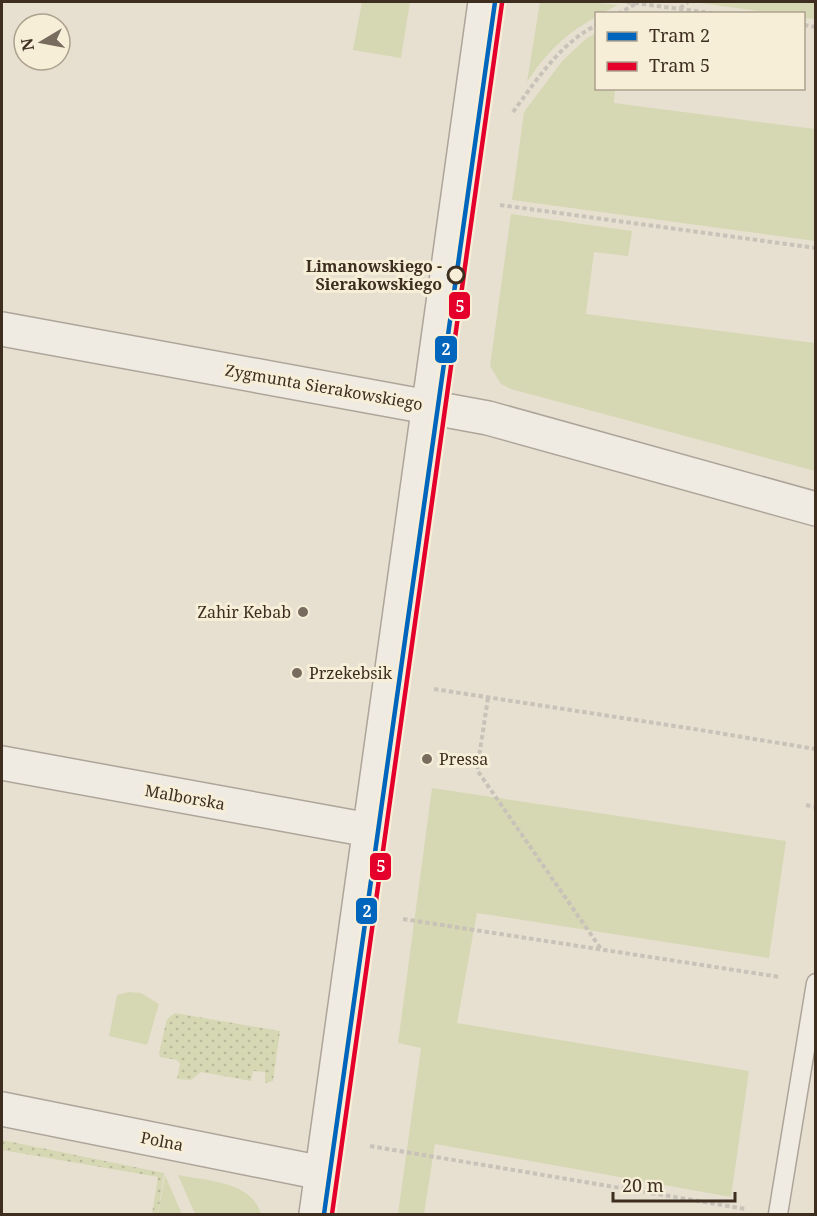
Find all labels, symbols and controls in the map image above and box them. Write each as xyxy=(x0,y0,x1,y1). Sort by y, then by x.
north arrow xyxy=(12,12,72,72)
legend xyxy=(595,12,805,90)
text: Tram 2 xyxy=(649,23,710,47)
text: N xyxy=(15,36,39,53)
text: Tram 5 xyxy=(649,53,710,77)
place label: Limanowskiego - Sierakowskiego xyxy=(306,255,442,295)
marker: Limanowskiego - Sierakowskiego xyxy=(447,266,465,284)
line badge: 5 xyxy=(448,291,471,320)
text: 5 xyxy=(455,295,465,317)
line badge: 2 xyxy=(434,335,458,364)
text: 2 xyxy=(441,338,451,360)
street label: Zygmunta Sierakowskiego xyxy=(223,359,425,415)
place label: Zahir Kebab xyxy=(197,601,291,623)
marker: Zahir Kebab xyxy=(296,605,310,619)
place label: Przekebsik xyxy=(309,662,393,684)
marker: Przekebsik xyxy=(290,666,304,680)
place label: Pressa xyxy=(439,748,488,770)
marker: Pressa xyxy=(420,752,434,766)
street label: Malborska xyxy=(143,779,227,815)
line badge: 5 xyxy=(369,852,392,881)
text: 5 xyxy=(376,855,386,877)
line badge: 2 xyxy=(355,897,378,925)
text: 2 xyxy=(362,900,372,922)
street label: Polna xyxy=(139,1126,185,1156)
scale bar xyxy=(613,1165,734,1203)
text: 20 m xyxy=(622,1173,664,1197)

